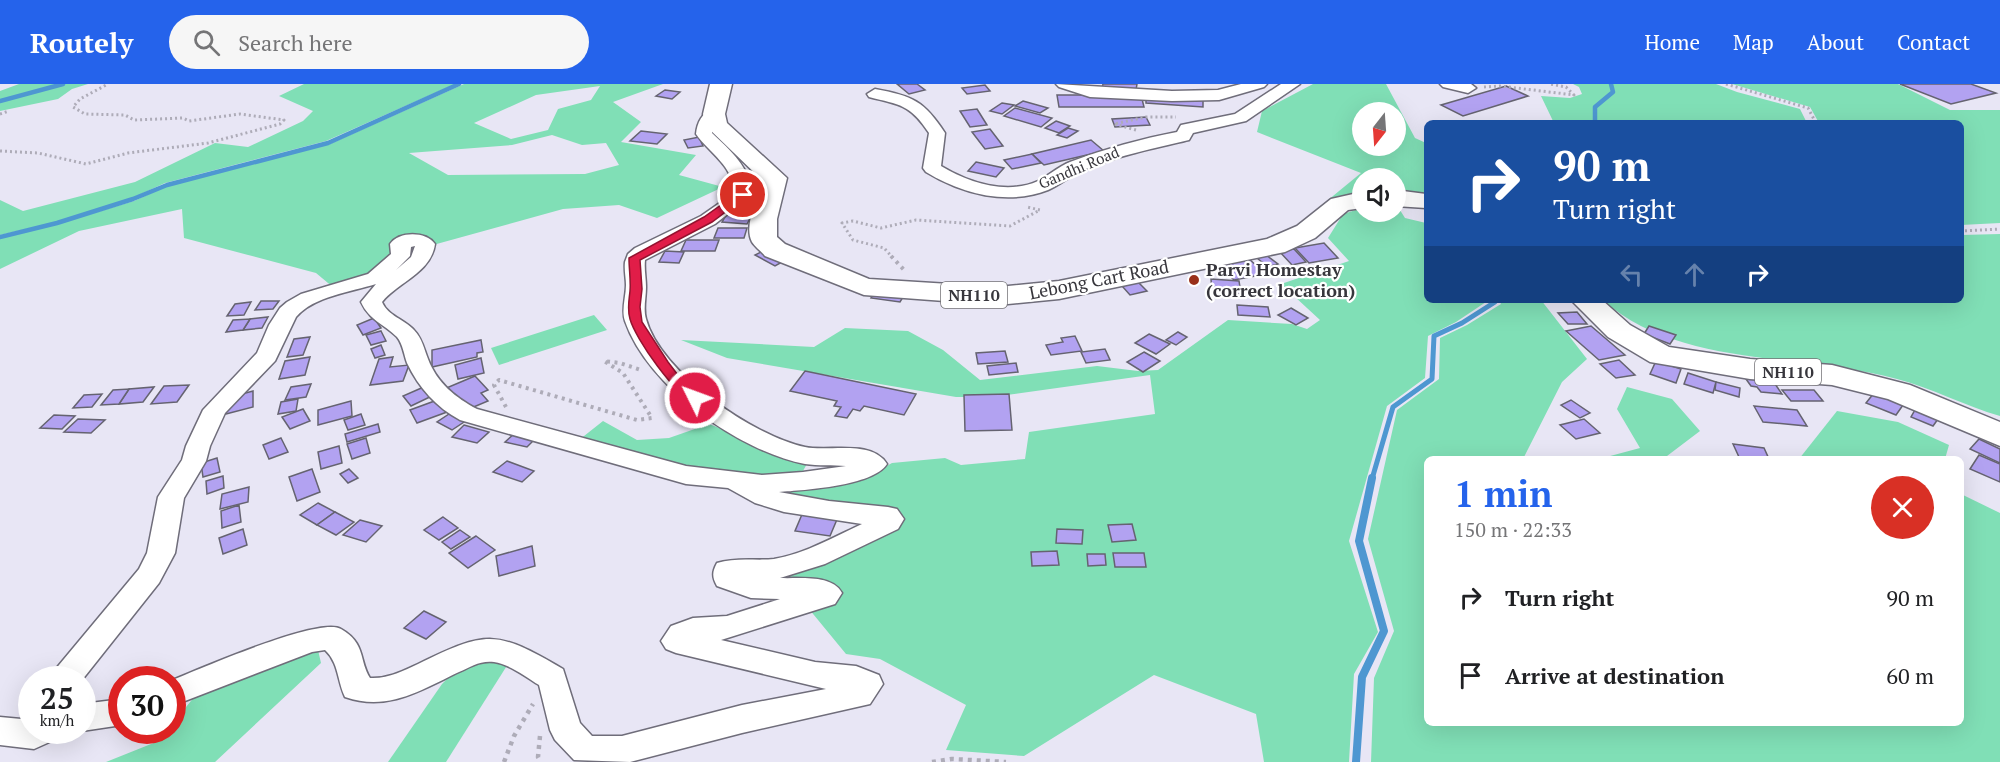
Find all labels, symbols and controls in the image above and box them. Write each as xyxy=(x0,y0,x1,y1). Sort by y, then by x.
search box xyxy=(169,15,589,69)
text: Routely xyxy=(30,24,133,61)
icon: search xyxy=(190,26,223,59)
text: Search here xyxy=(238,28,353,57)
text: Home xyxy=(1644,28,1700,56)
text: Map xyxy=(1733,28,1774,56)
text: About xyxy=(1807,28,1864,56)
text: Contact xyxy=(1897,28,1970,56)
north arrow xyxy=(1352,102,1406,156)
map controls xyxy=(1352,102,1406,222)
text: 90 m xyxy=(1553,137,1651,193)
street label: Gandhi Road xyxy=(1035,141,1122,193)
icon: right xyxy=(1454,144,1532,222)
button: sound xyxy=(1352,168,1406,222)
pin xyxy=(717,169,768,220)
icon: arrive xyxy=(726,178,759,211)
text: Turn right xyxy=(1553,191,1676,227)
street label: Lebong Cart Road xyxy=(1027,254,1171,304)
place label: Parvi Homestay (correct location) xyxy=(1206,257,1355,302)
icon: left xyxy=(1615,258,1648,291)
icon: ahead xyxy=(1678,258,1711,291)
icon: right xyxy=(1741,258,1774,291)
marker: Parvi Homestay (correct location) xyxy=(1187,273,1201,287)
road number: NH110 xyxy=(941,282,1007,308)
road number: NH110 xyxy=(1755,359,1821,385)
position arrow xyxy=(663,366,727,430)
text: 1 min xyxy=(1454,470,1552,517)
button: close xyxy=(1871,476,1934,539)
text: 150 m · 22:33 xyxy=(1454,516,1572,543)
icon: right xyxy=(1454,581,1487,614)
text: Turn right xyxy=(1505,583,1614,612)
text: 90 m xyxy=(1886,583,1934,612)
icon: arrive xyxy=(1454,659,1487,692)
text: Arrive at destination xyxy=(1505,661,1724,690)
text: 60 m xyxy=(1886,661,1934,690)
speed limit sign: 30 xyxy=(108,666,186,744)
text: 25 xyxy=(40,678,74,718)
text: km/h xyxy=(40,710,74,730)

